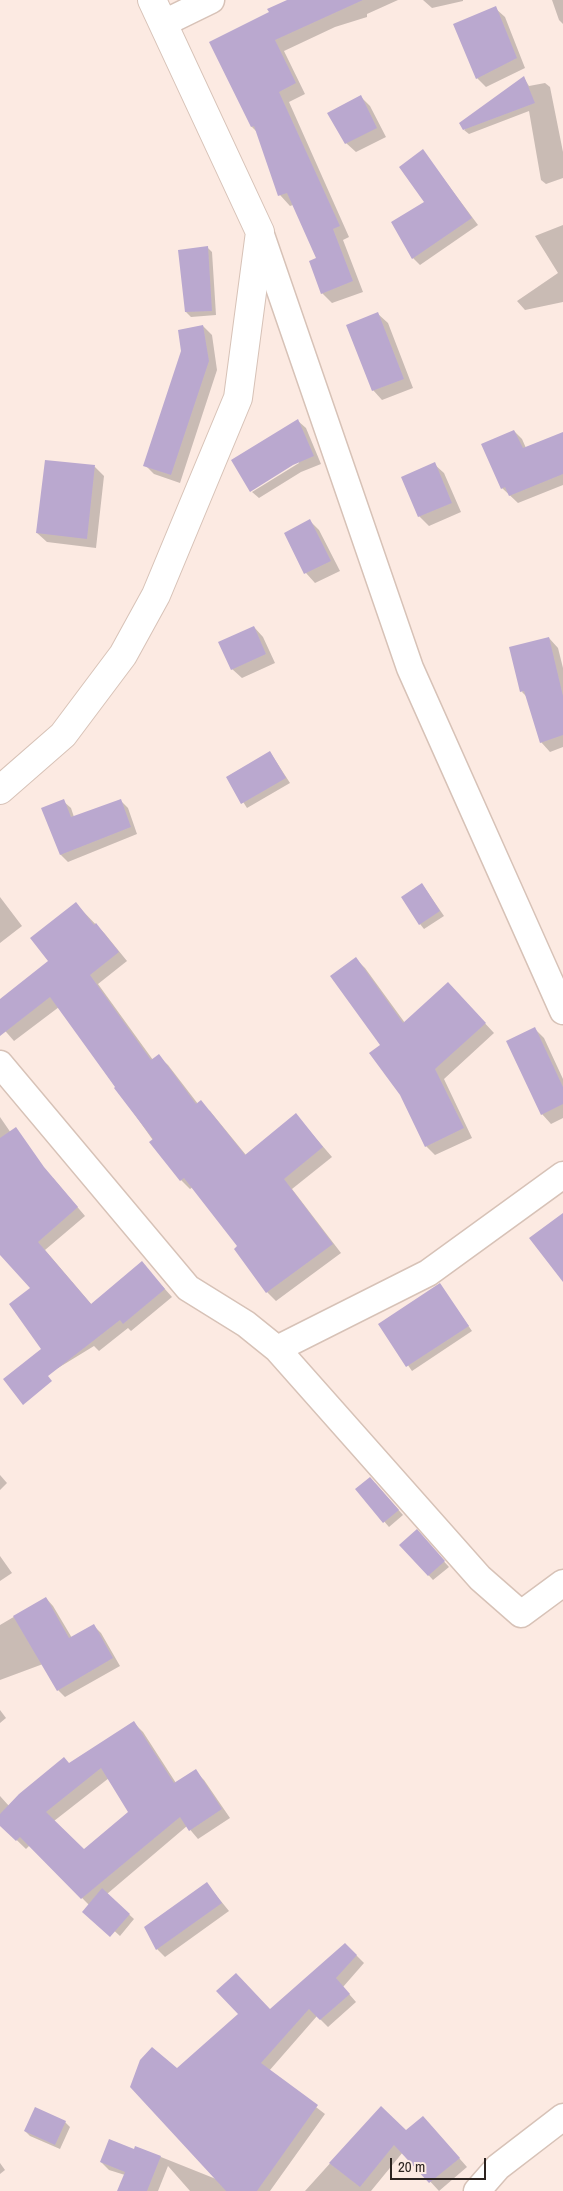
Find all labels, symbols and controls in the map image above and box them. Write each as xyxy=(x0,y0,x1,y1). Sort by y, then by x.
scale bar xyxy=(393,2148,489,2180)
text: 20 m xyxy=(398,2156,425,2177)

